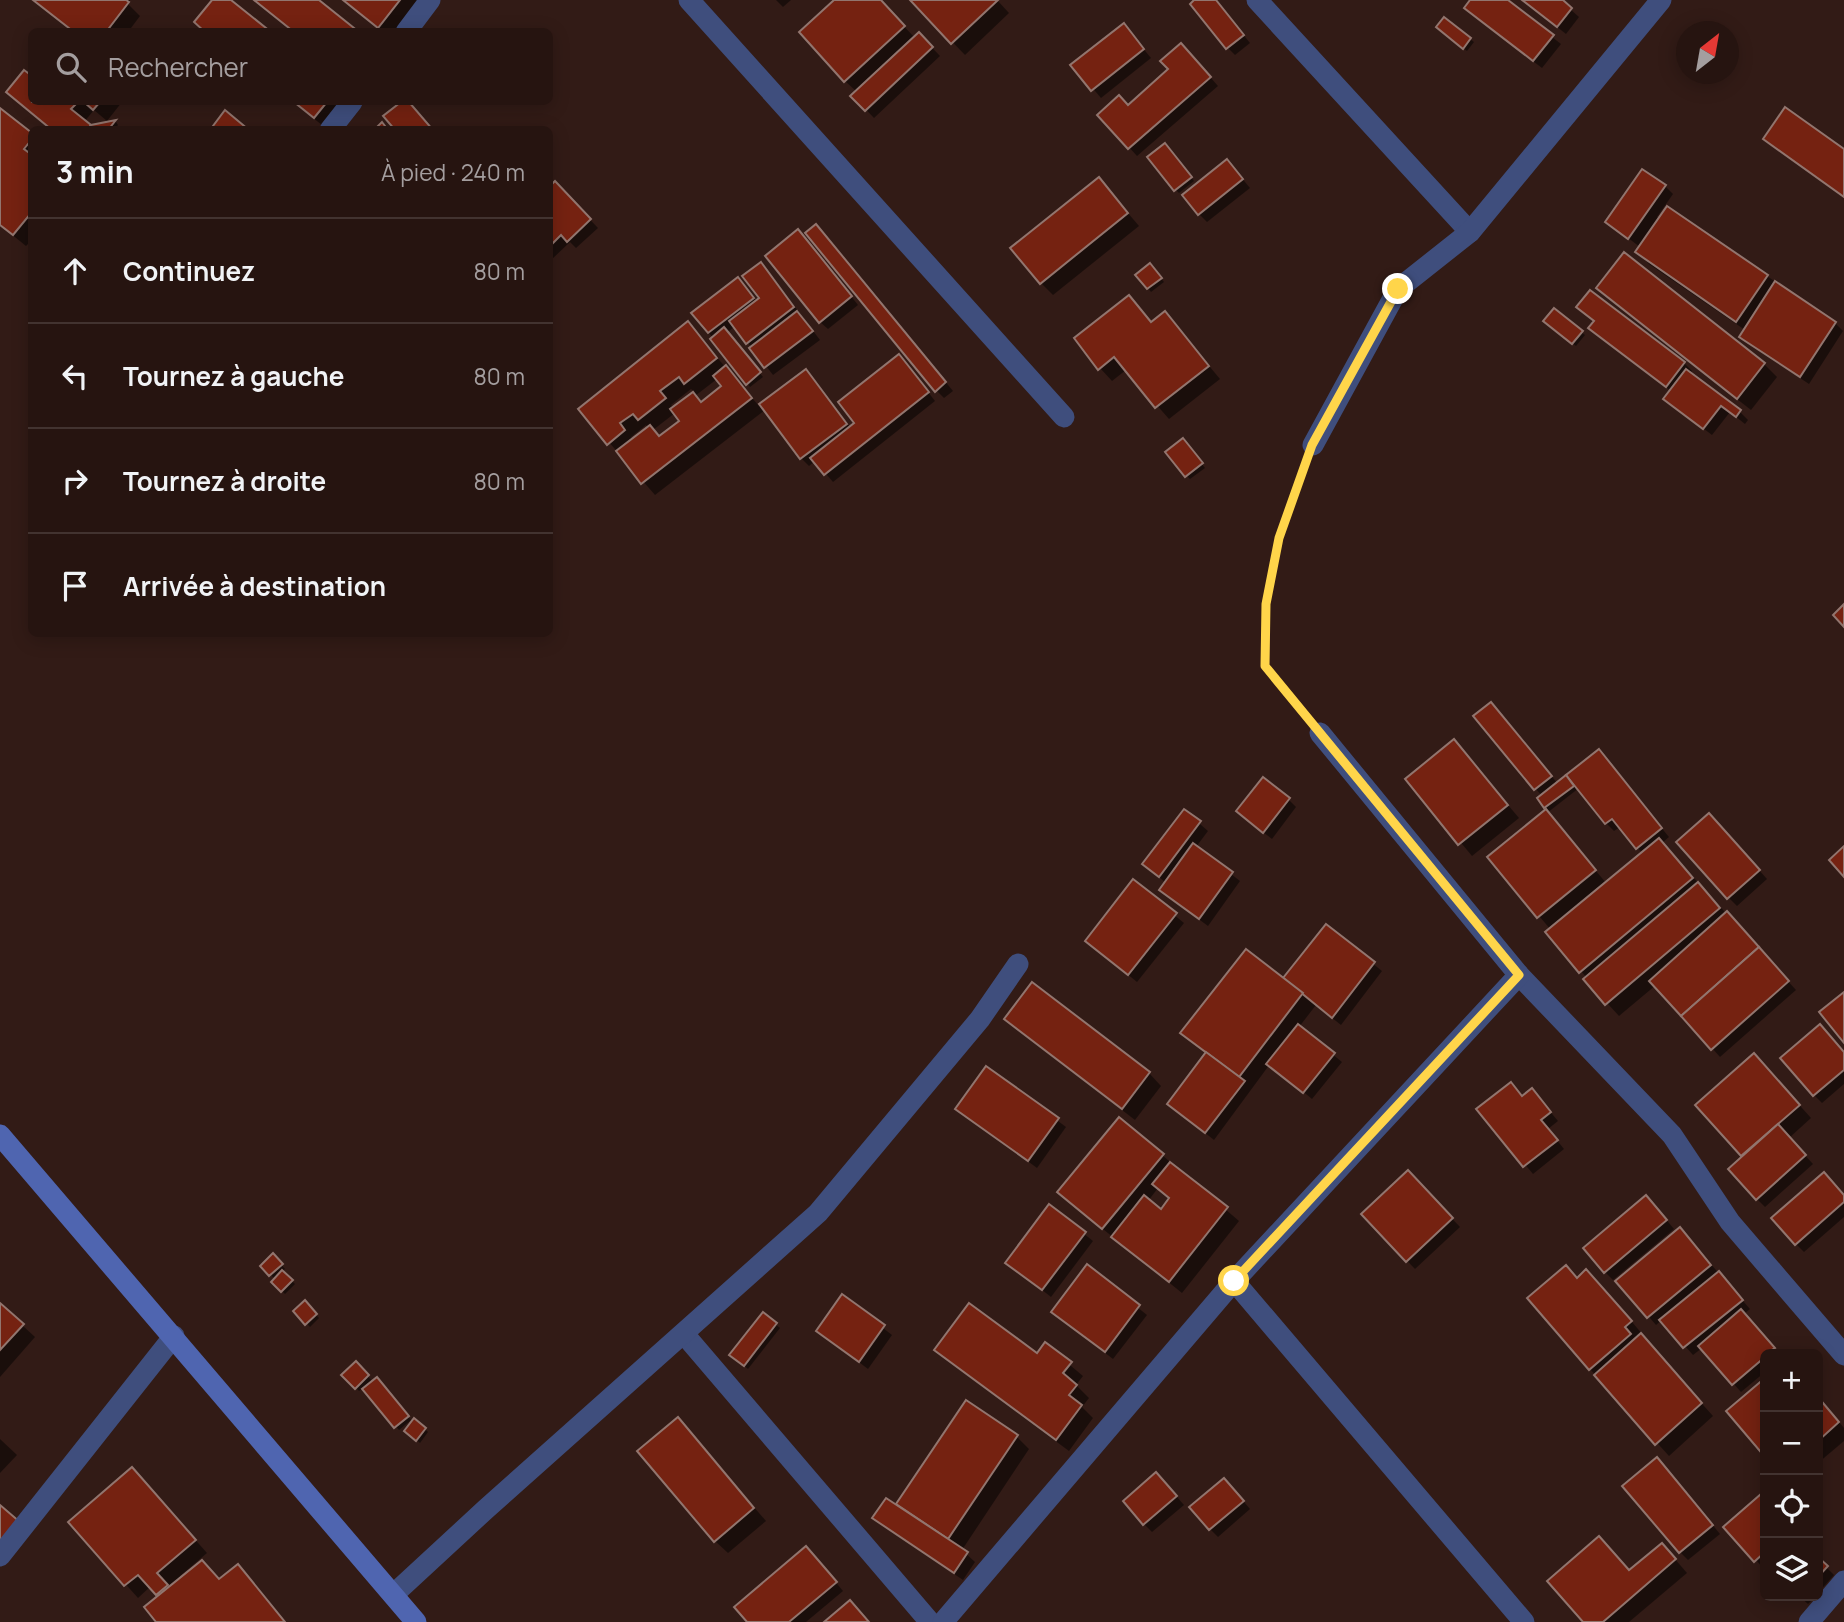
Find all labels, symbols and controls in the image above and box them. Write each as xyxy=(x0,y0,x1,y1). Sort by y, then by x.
north arrow xyxy=(1676,21,1739,84)
search box xyxy=(28,28,553,105)
icon: search xyxy=(52,48,90,86)
text: Rechercher xyxy=(108,49,248,85)
text: 3 min xyxy=(56,151,134,192)
text: À pied · 240 m xyxy=(381,156,525,188)
icon: ahead xyxy=(56,252,94,290)
text: Continuez xyxy=(123,253,255,289)
text: 80 m xyxy=(474,255,525,287)
route end xyxy=(1382,273,1413,304)
icon: left xyxy=(56,357,94,395)
text: Tournez à gauche xyxy=(123,358,344,394)
text: 80 m xyxy=(474,360,525,392)
icon: right xyxy=(56,462,94,500)
text: Tournez à droite xyxy=(123,463,326,499)
text: 80 m xyxy=(474,465,525,497)
icon: arrive xyxy=(56,567,94,605)
text: Arrivée à destination xyxy=(123,568,386,604)
route start xyxy=(1218,1265,1249,1296)
map controls xyxy=(1760,1349,1823,1601)
button: + xyxy=(1760,1349,1823,1412)
button: − xyxy=(1760,1412,1823,1475)
button: locate xyxy=(1760,1475,1823,1538)
button: layers xyxy=(1760,1538,1823,1601)

